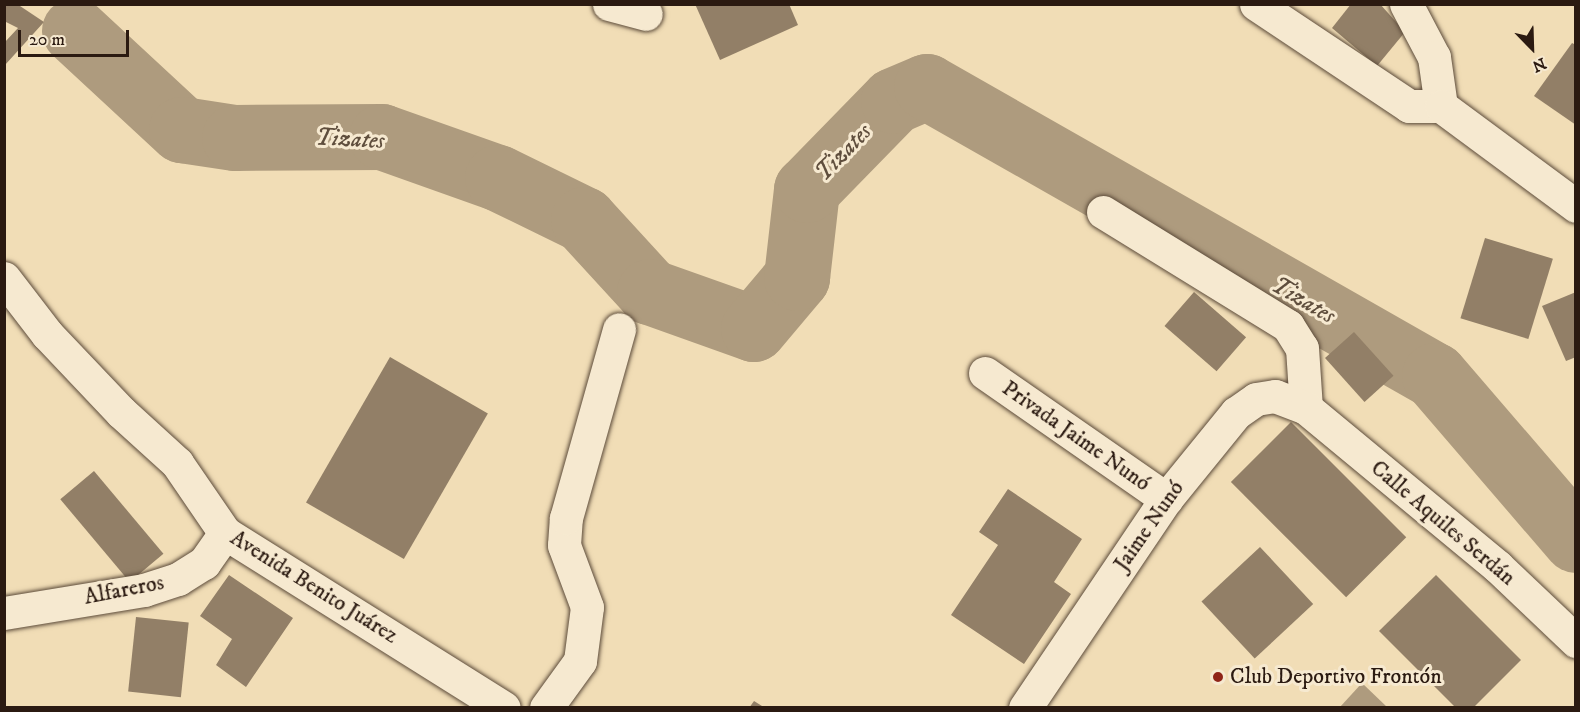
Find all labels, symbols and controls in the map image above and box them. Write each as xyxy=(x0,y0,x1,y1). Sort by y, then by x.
scale bar xyxy=(21,18,132,56)
north arrow xyxy=(1502,18,1562,78)
text: 20 m xyxy=(29,29,65,51)
text: N xyxy=(1529,53,1549,76)
water label: Tizates xyxy=(810,118,878,188)
water label: Tizates xyxy=(315,124,385,156)
water label: Tizates xyxy=(1266,271,1340,331)
street label: Privada Jaime Nunó xyxy=(997,375,1155,497)
street label: Calle Aquiles Serdán xyxy=(1365,455,1521,591)
street label: Jaime Nunó xyxy=(1108,476,1190,576)
street label: Avenida Benito Juárez xyxy=(225,525,403,649)
street label: Alfareros xyxy=(82,569,166,611)
place label: Club Deportivo Frontón xyxy=(1230,664,1442,690)
marker: Club Deportivo Frontón xyxy=(1211,670,1225,684)

